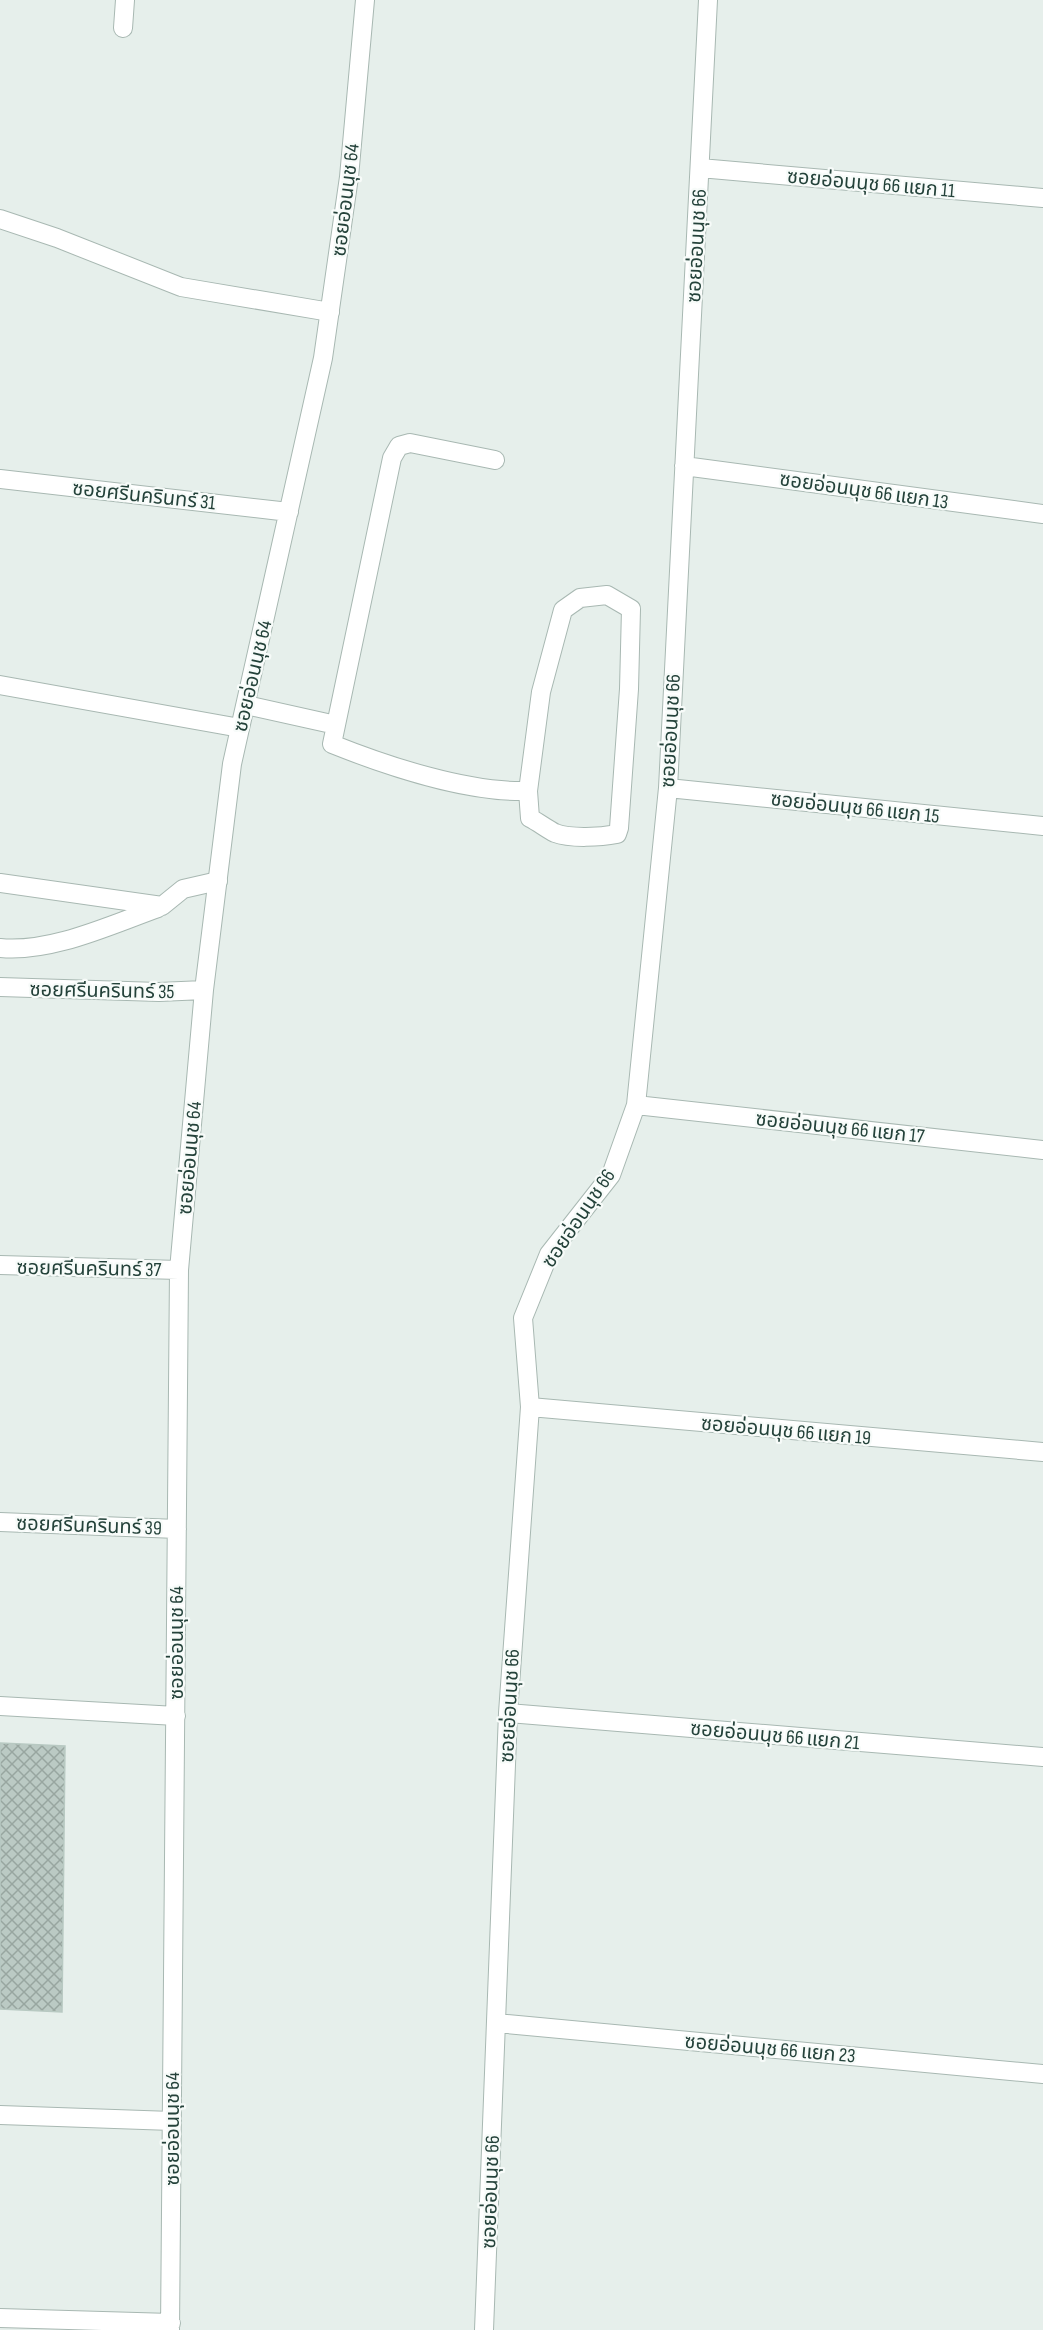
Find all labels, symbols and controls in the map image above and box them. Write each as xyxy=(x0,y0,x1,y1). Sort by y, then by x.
street label: ซอยอ่อนนุช 64 xyxy=(327,142,365,258)
street label: ซอยอ่อนนุช 66 แยก 11 xyxy=(786,165,956,203)
street label: ซอยอ่อนนุช 66 xyxy=(682,189,712,303)
street label: ซอยอ่อนนุช 66 แยก 13 xyxy=(778,467,950,515)
street label: ซอยศรีนครินทร์ 31 xyxy=(71,477,217,515)
street label: ซอยอ่อนนุช 64 xyxy=(229,618,277,734)
street label: ซอยอ่อนนุช 66 xyxy=(656,674,686,788)
street label: ซอยอ่อนนุช 66 แยก 15 xyxy=(769,787,941,829)
street label: ซอยศรีนครินทร์ 35 xyxy=(29,978,175,1004)
street label: ซอยอ่อนนุช 64 xyxy=(173,1100,207,1216)
street label: ซอยอ่อนนุช 66 แยก 17 xyxy=(754,1107,925,1149)
street label: ซอยอ่อนนุช 66 xyxy=(537,1165,621,1272)
street label: ซอยศรีนครินทร์ 37 xyxy=(16,1256,162,1282)
street label: ซอยอ่อนนุช 66 แยก 19 xyxy=(700,1412,872,1450)
street label: ซอยศรีนครินทร์ 39 xyxy=(16,1511,162,1541)
street label: ซอยอ่อนนุช 64 xyxy=(165,1586,189,1700)
street label: ซอยอ่อนนุช 66 xyxy=(495,1649,525,1763)
street label: ซอยอ่อนนุช 66 แยก 21 xyxy=(689,1717,861,1755)
street label: ซอยอ่อนนุช 66 แยก 23 xyxy=(684,2030,856,2068)
street label: ซอยอ่อนนุช 64 xyxy=(161,2072,185,2186)
street label: ซอยอ่อนนุช 66 xyxy=(477,2135,505,2249)

